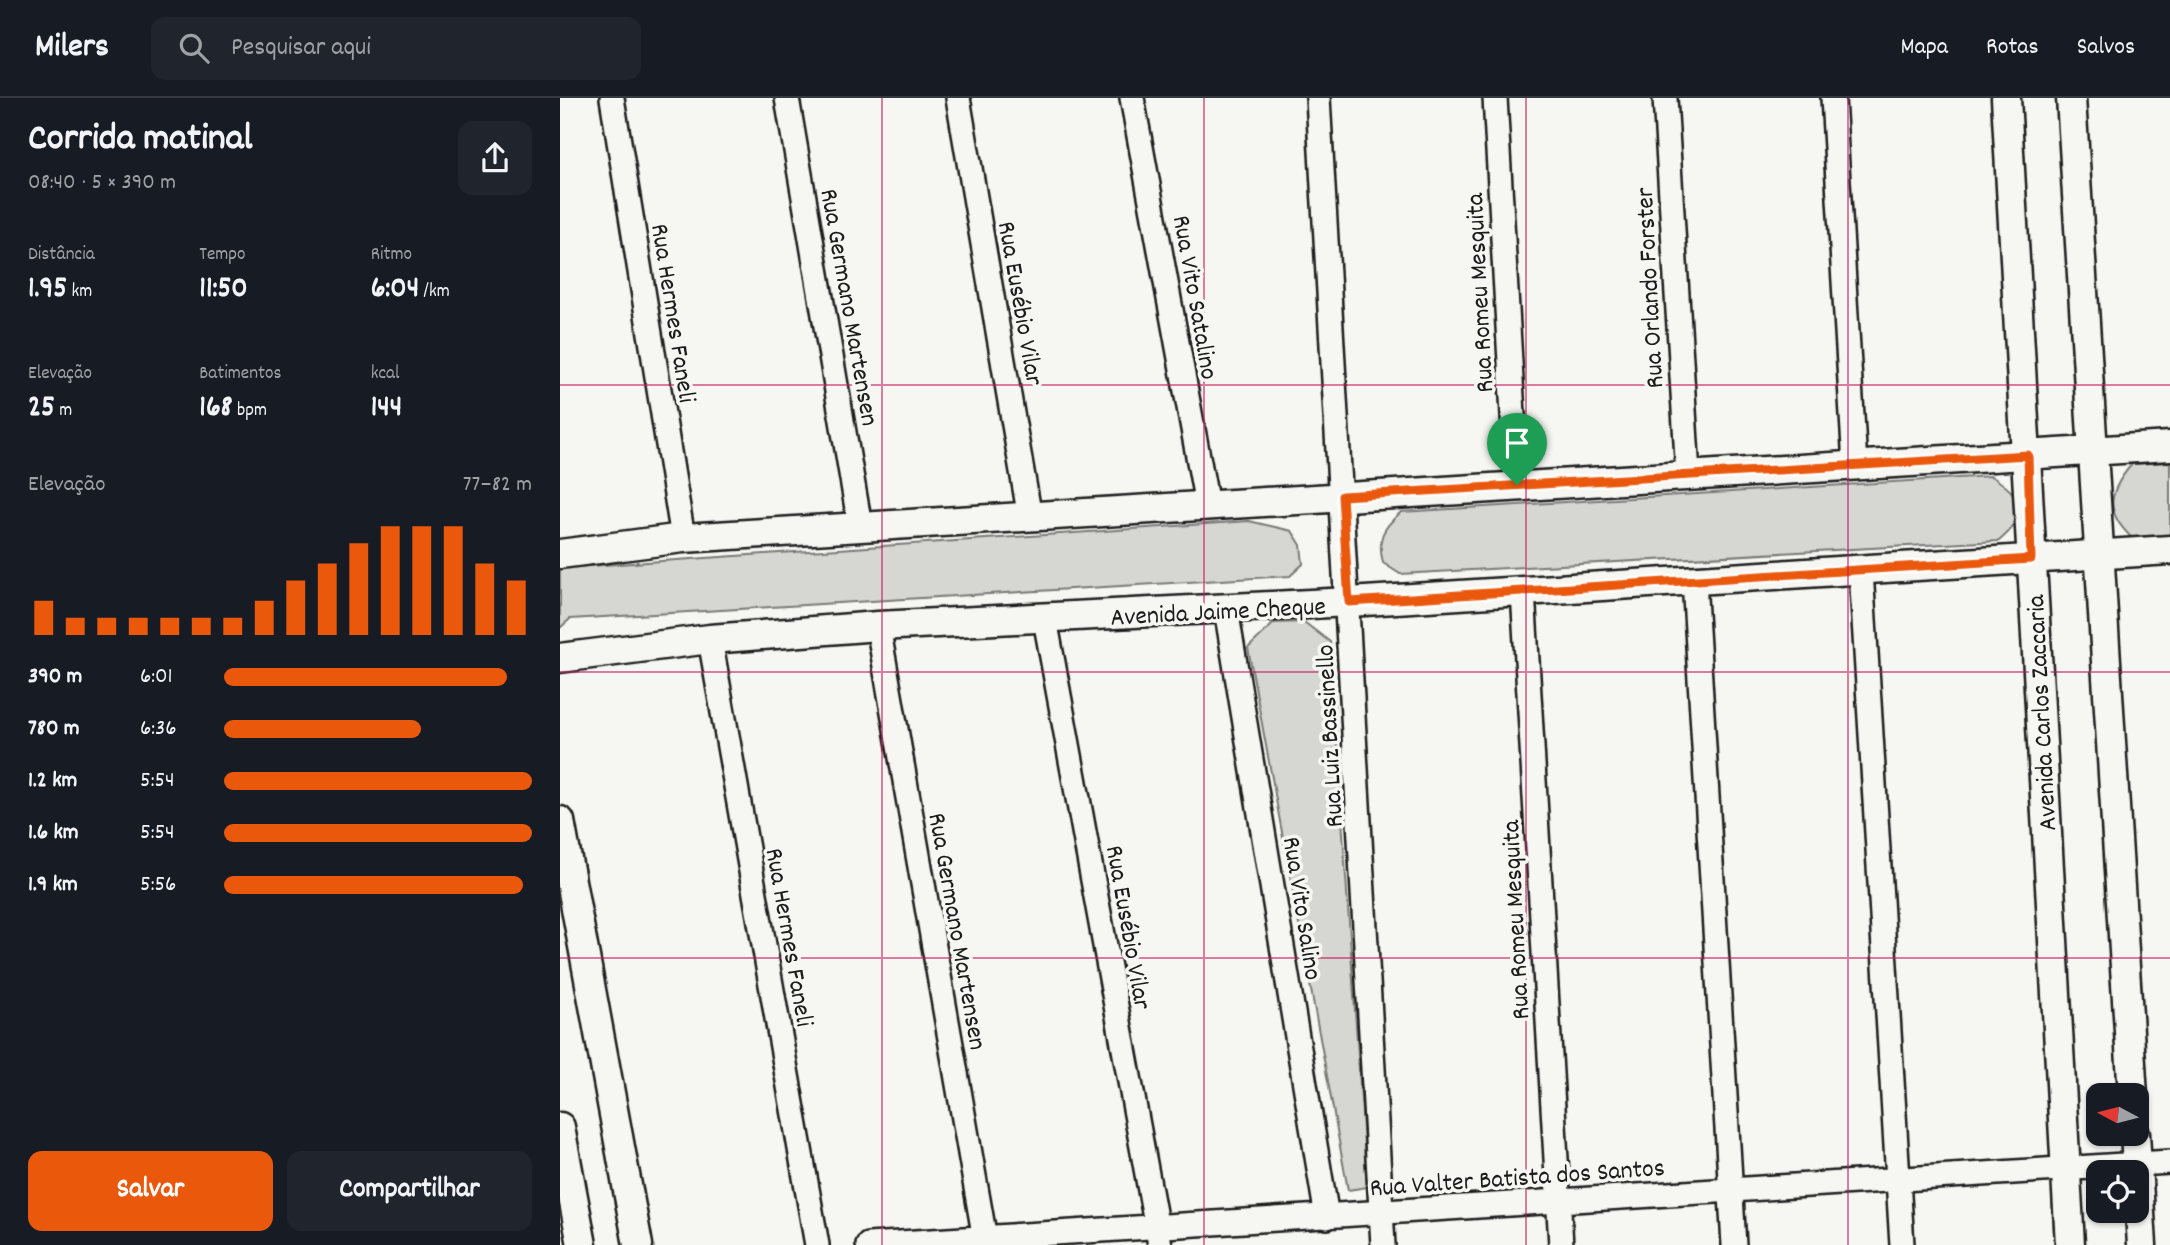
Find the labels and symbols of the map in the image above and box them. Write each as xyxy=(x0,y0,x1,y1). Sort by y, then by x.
street label: Rua Germano Martensen xyxy=(808,186,887,429)
street label: Rua Orlando Forster xyxy=(1628,186,1675,389)
street label: Rua Romeu Mesquita xyxy=(1458,191,1505,393)
street label: Rua Vito Satalino xyxy=(1161,212,1226,383)
street label: Rua Eusébio Vilar xyxy=(986,219,1051,389)
street label: Rua Hermes Faneli xyxy=(639,221,704,406)
pin xyxy=(1487,413,1547,485)
street label: Avenida Jaime Cheque xyxy=(1110,589,1327,638)
street label: Avenida Carlos Zaccaria xyxy=(2019,593,2068,832)
street label: Rua Luiz Bassinello xyxy=(1308,643,1355,828)
street label: Rua Germano Martensen xyxy=(916,810,995,1053)
street label: Rua Romeu Mesquita xyxy=(1494,818,1541,1020)
street label: Rua Vito Salino xyxy=(1271,834,1330,983)
street label: Rua Eusébio Vilar xyxy=(1094,843,1159,1013)
street label: Rua Hermes Faneli xyxy=(754,845,822,1030)
north arrow xyxy=(2086,1083,2149,1146)
street label: Rua Valter Batista dos Santos xyxy=(1369,1151,1666,1208)

